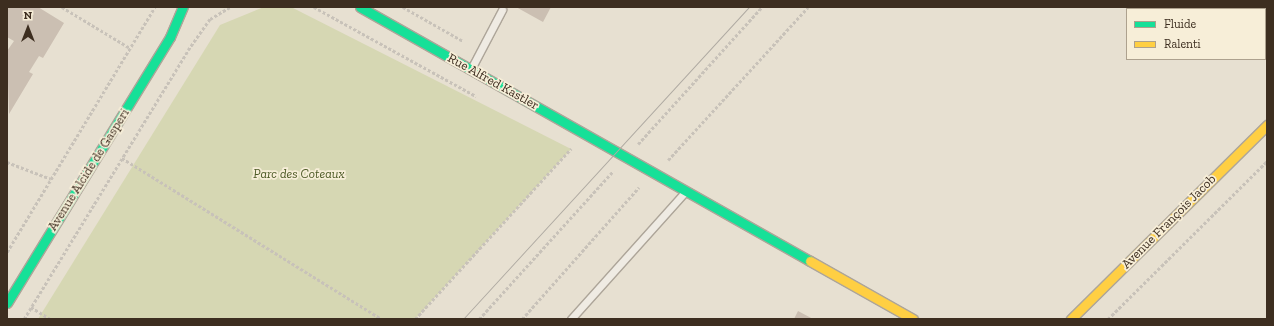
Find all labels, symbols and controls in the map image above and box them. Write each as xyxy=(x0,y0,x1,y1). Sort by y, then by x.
north arrow xyxy=(8,8,48,48)
legend xyxy=(1126,8,1266,60)
text: N xyxy=(24,9,32,22)
text: Fluide xyxy=(1164,17,1196,31)
text: Ralenti xyxy=(1164,37,1201,51)
street label: Rue Alfred Kastler xyxy=(445,50,541,114)
street label: Avenue Alcide de Gasperi xyxy=(45,106,133,234)
park label: Parc des Coteaux xyxy=(253,166,345,182)
street label: Avenue François Jacob xyxy=(1119,172,1219,272)

